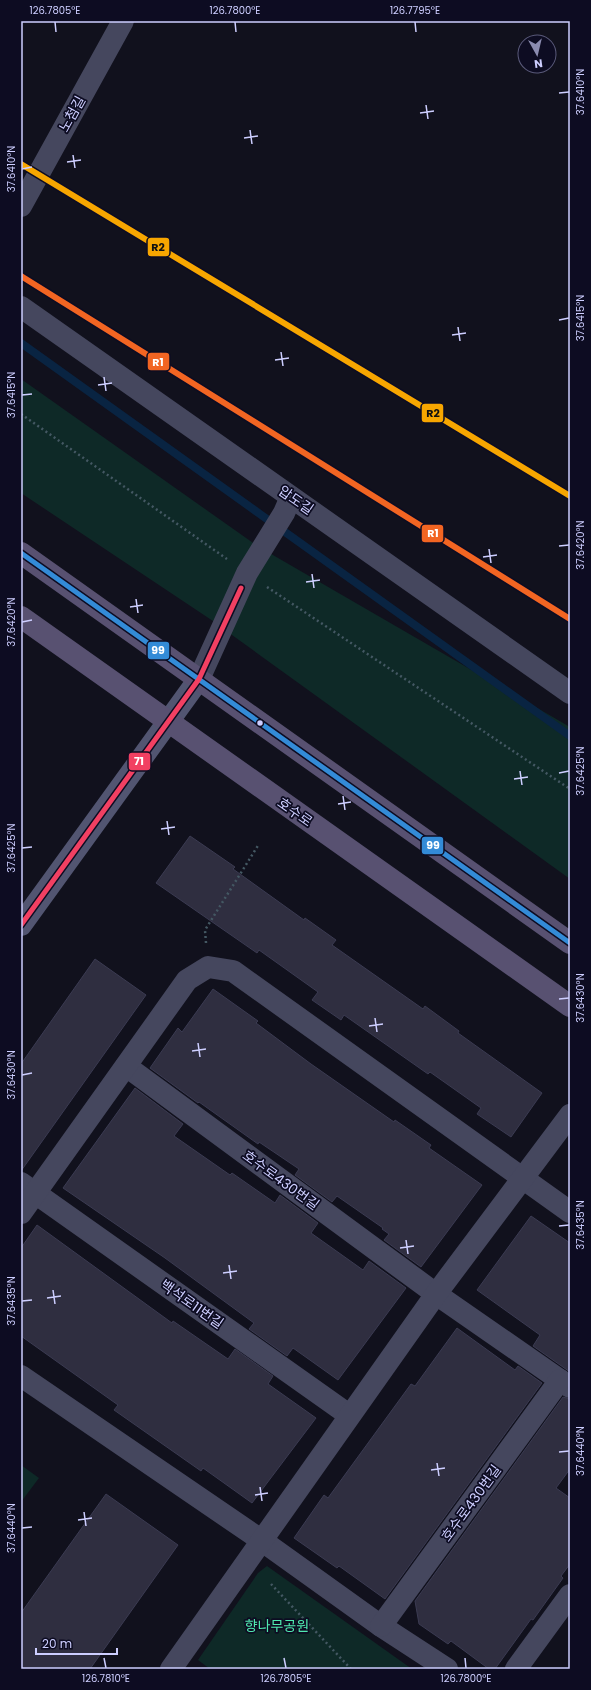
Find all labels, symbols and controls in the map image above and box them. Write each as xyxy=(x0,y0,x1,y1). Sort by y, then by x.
text: 126.7805°E xyxy=(30,3,80,18)
text: 126.7800°E xyxy=(210,3,260,18)
text: 126.7795°E xyxy=(390,3,440,18)
north arrow xyxy=(517,34,557,74)
text: N xyxy=(533,55,544,72)
text: 37.6410°N xyxy=(573,69,588,115)
street label: 노첨길 xyxy=(54,92,90,136)
text: 37.6410°N xyxy=(4,146,19,192)
line badge: R2 xyxy=(147,237,170,257)
text: R2 xyxy=(151,239,165,255)
text: 37.6415°N xyxy=(573,295,588,341)
line badge: R1 xyxy=(147,352,170,371)
text: R1 xyxy=(152,354,164,370)
text: 37.6415°N xyxy=(4,372,19,418)
line badge: R2 xyxy=(421,403,444,423)
text: R2 xyxy=(426,405,440,421)
street label: 압도길 xyxy=(274,481,318,519)
text: 37.6420°N xyxy=(573,520,588,570)
line badge: R1 xyxy=(421,524,444,543)
text: R1 xyxy=(427,525,439,541)
text: 37.6420°N xyxy=(4,597,19,647)
line badge: 99 xyxy=(147,641,170,660)
text: 99 xyxy=(151,642,165,658)
unlabelled marker xyxy=(255,718,265,728)
text: 37.6425°N xyxy=(573,746,588,796)
line badge: 71 xyxy=(128,752,151,771)
text: 71 xyxy=(134,753,144,769)
street label: 호수로 xyxy=(273,793,317,831)
text: 37.6425°N xyxy=(4,823,19,873)
line badge: 99 xyxy=(421,836,444,855)
text: 99 xyxy=(426,837,440,853)
text: 37.6430°N xyxy=(573,973,588,1023)
text: 37.6430°N xyxy=(4,1050,19,1100)
street label: 호수로430번길 xyxy=(239,1145,323,1215)
text: 37.6435°N xyxy=(573,1200,588,1250)
street label: 백석로11번길 xyxy=(156,1275,228,1333)
text: 37.6435°N xyxy=(4,1276,19,1326)
text: 37.6440°N xyxy=(573,1426,588,1476)
street label: 호수로430번길 xyxy=(436,1461,506,1545)
text: 37.6440°N xyxy=(4,1503,19,1553)
park label: 향나무공원 xyxy=(245,1616,309,1636)
scale bar xyxy=(36,1630,117,1656)
text: 20 m xyxy=(42,1635,72,1652)
text: 126.7810°E xyxy=(82,1671,130,1686)
text: 126.7805°E xyxy=(261,1671,311,1686)
text: 126.7800°E xyxy=(441,1671,491,1686)

